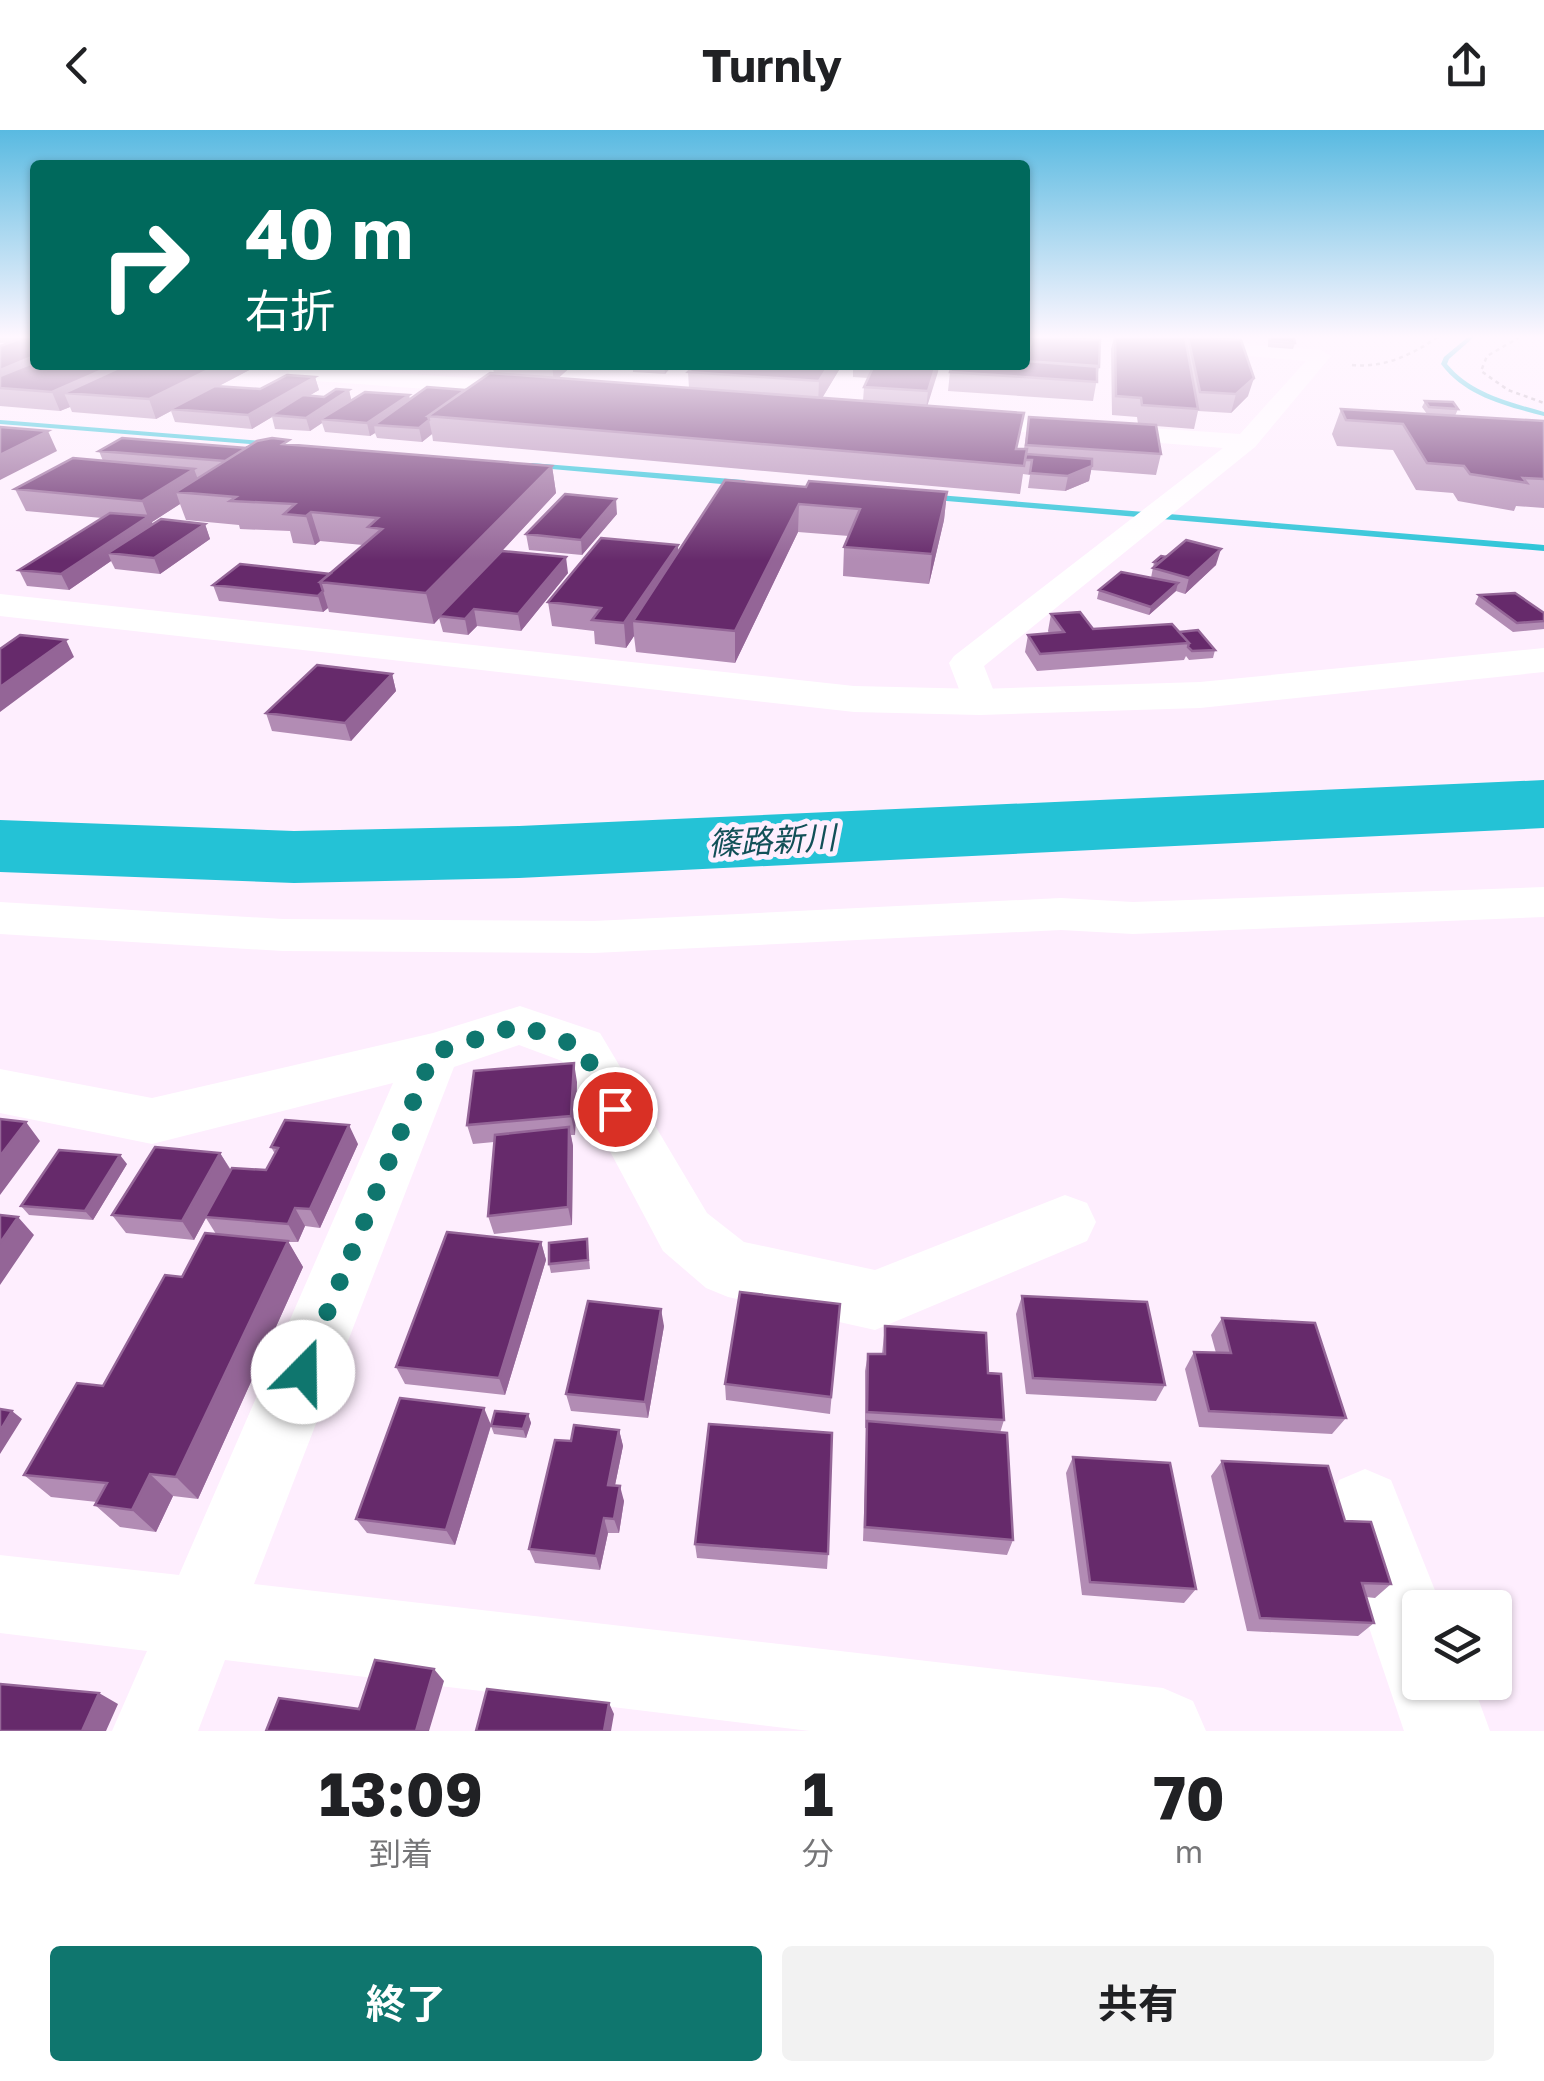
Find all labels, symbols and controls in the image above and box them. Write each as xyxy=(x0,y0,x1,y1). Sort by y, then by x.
icon: back xyxy=(50,38,105,93)
text: Turnly xyxy=(702,38,842,92)
icon: share xyxy=(1439,38,1494,93)
text: 40 m xyxy=(245,190,413,274)
icon: right xyxy=(80,200,210,330)
text: 右折 xyxy=(245,283,335,337)
water label: 篠路新川 xyxy=(707,818,840,862)
pin xyxy=(573,1067,658,1152)
icon: arrive xyxy=(588,1082,643,1137)
position arrow xyxy=(251,1320,355,1424)
map controls xyxy=(1402,1590,1512,1700)
button: layers xyxy=(1402,1590,1512,1700)
text: 13:09 xyxy=(319,1757,483,1829)
text: 1 xyxy=(803,1757,833,1829)
text: 70 xyxy=(1153,1761,1225,1833)
text: m xyxy=(1175,1832,1203,1870)
text: 到着 xyxy=(369,1834,433,1872)
text: 分 xyxy=(802,1834,834,1872)
button: 終了 xyxy=(50,1946,762,2061)
button: 共有 xyxy=(782,1946,1494,2061)

